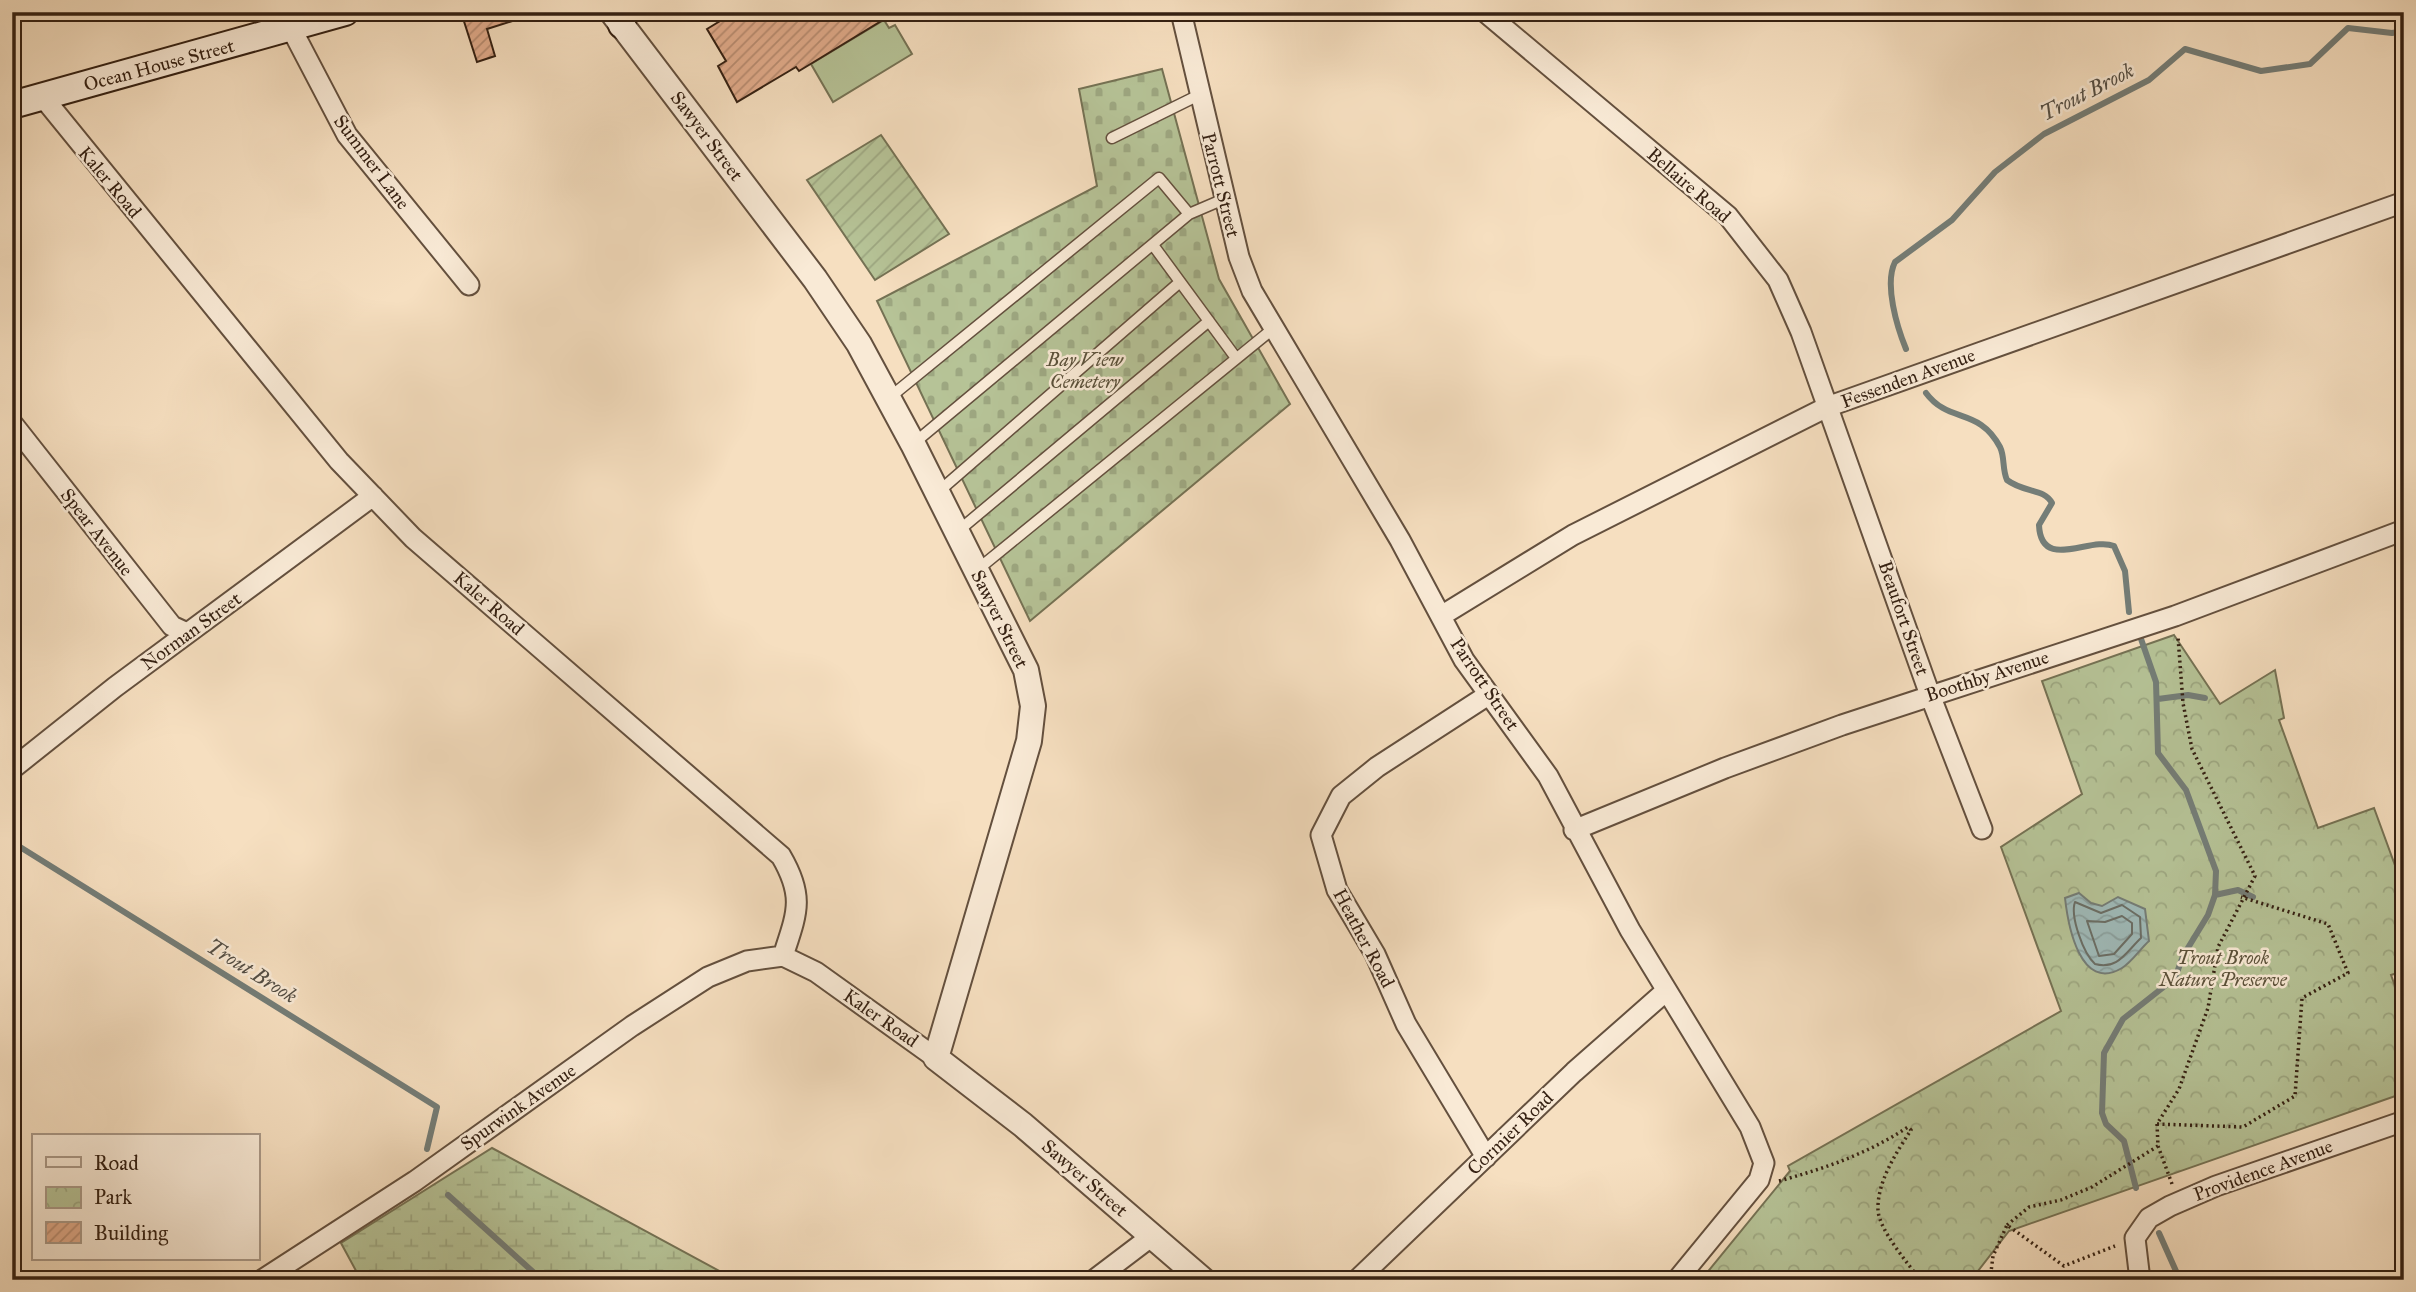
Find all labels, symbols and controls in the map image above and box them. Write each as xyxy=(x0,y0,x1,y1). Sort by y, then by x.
street label: Ocean House Street xyxy=(81,34,237,96)
water label: Trout Brook xyxy=(2036,57,2139,127)
street label: Sawyer Street xyxy=(666,87,748,186)
street label: Summer Lane xyxy=(329,110,415,214)
street label: Parrott Street xyxy=(1197,130,1245,240)
street label: Kaler Road xyxy=(73,142,147,223)
street label: Bellaire Road xyxy=(1642,142,1736,228)
street label: Fessenden Avenue xyxy=(1838,343,1978,413)
park label: Bay View Cemetery xyxy=(1046,348,1124,393)
street label: Spear Avenue xyxy=(56,484,138,580)
street label: Beaufort Street xyxy=(1874,558,1934,679)
street label: Kaler Road xyxy=(449,566,529,640)
street label: Sawyer Street xyxy=(966,566,1034,672)
street label: Norman Street xyxy=(136,587,246,675)
street label: Parrott Street xyxy=(1446,633,1525,735)
street label: Boothby Avenue xyxy=(1922,645,2052,707)
street label: Heather Road xyxy=(1328,884,1400,992)
water label: Trout Brook xyxy=(202,933,303,1009)
park label: Trout Brook Nature Preserve xyxy=(2158,946,2288,991)
street label: Kaler Road xyxy=(839,984,923,1052)
street label: Spurwink Avenue xyxy=(456,1059,580,1155)
street label: Cormier Road xyxy=(1462,1086,1558,1180)
legend xyxy=(32,1134,259,1260)
street label: Sawyer Street xyxy=(1037,1134,1133,1222)
street label: Providence Avenue xyxy=(2190,1134,2336,1206)
text: Road xyxy=(94,1150,139,1176)
text: Park xyxy=(94,1184,132,1210)
text: Building xyxy=(94,1220,168,1246)

